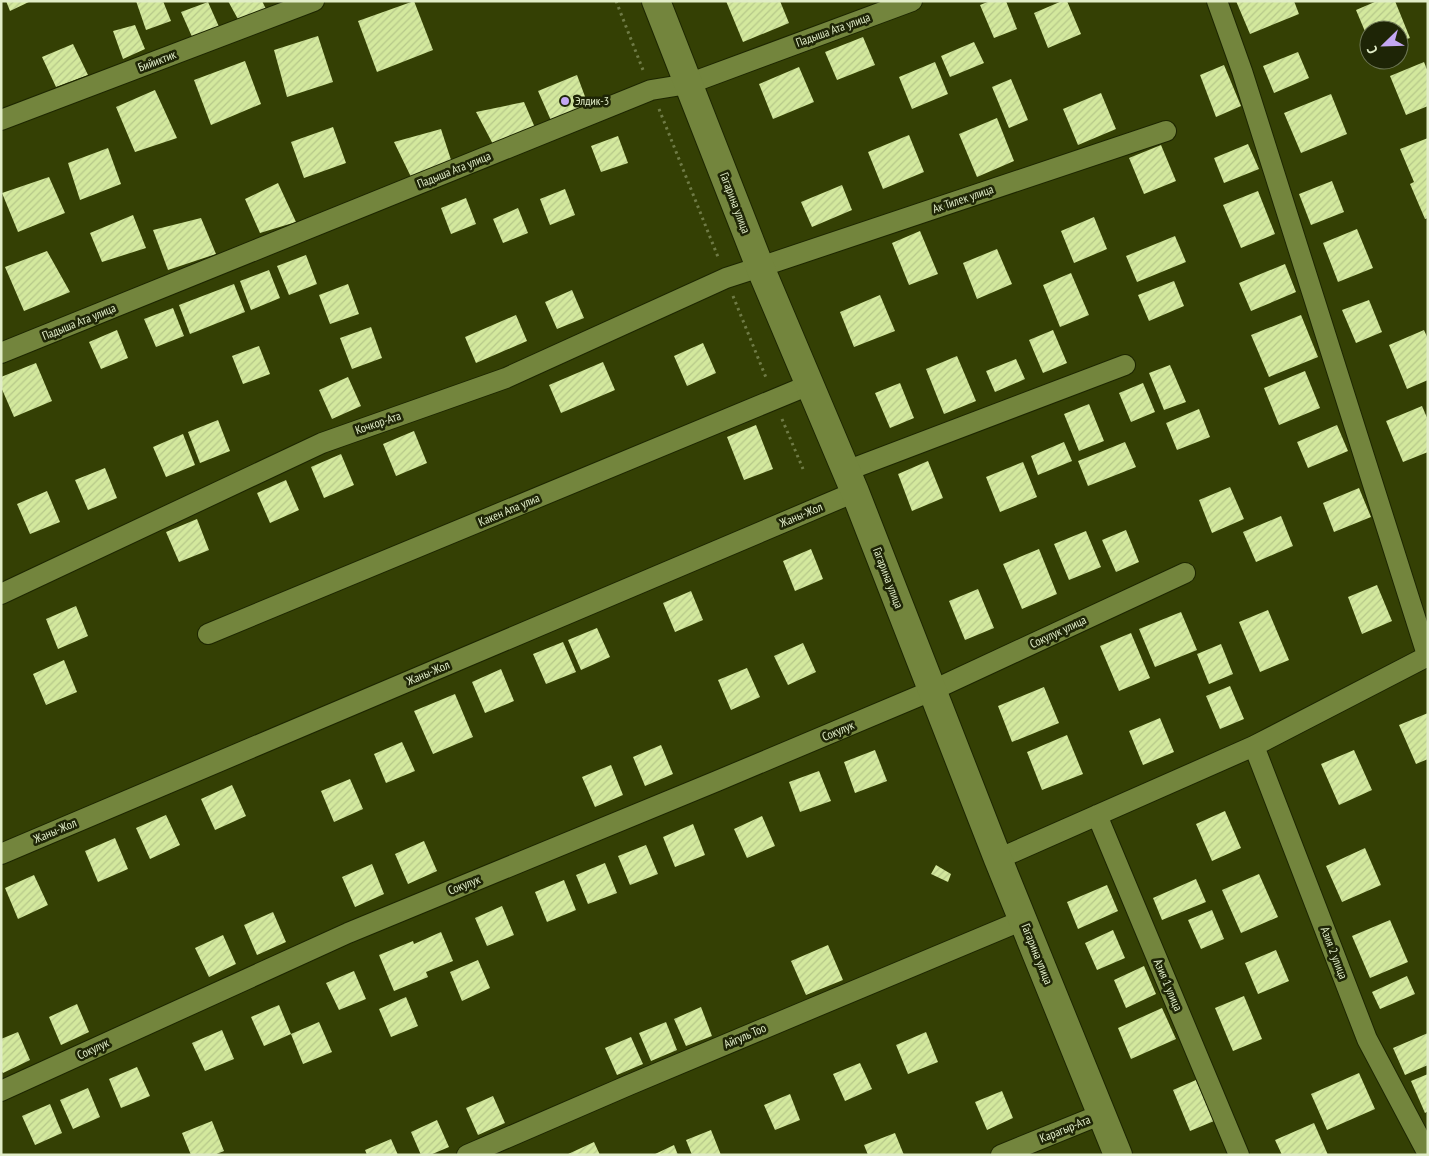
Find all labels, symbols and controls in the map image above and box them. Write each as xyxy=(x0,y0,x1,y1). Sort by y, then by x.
street label: Падыша Ата улица xyxy=(794,9,872,50)
north arrow xyxy=(1359,20,1409,70)
text: С xyxy=(1362,43,1382,57)
street label: Бийиктик xyxy=(136,46,178,75)
place label: Элдик-3 xyxy=(575,93,609,108)
marker: Элдик-3 xyxy=(559,95,571,107)
street label: Падыша Ата улица xyxy=(415,148,493,191)
street label: Гагарина улица xyxy=(717,170,754,236)
street label: Ак Тилек улица xyxy=(930,181,996,216)
street label: Падыша Ата улица xyxy=(40,300,118,343)
street label: Кочкор-Ата xyxy=(353,408,403,437)
street label: Какен Апа улиа xyxy=(476,490,542,529)
street label: Жаны-Жол xyxy=(776,499,825,531)
street label: Гагарина улица xyxy=(870,545,907,611)
street label: Сокулук улица xyxy=(1027,612,1089,651)
street label: Жаны-Жол xyxy=(403,657,452,689)
street label: Сокулук xyxy=(820,717,856,744)
street label: Жаны-Жол xyxy=(30,815,79,847)
street label: Сокулук xyxy=(446,871,482,898)
street label: Гагарина улица xyxy=(1019,921,1056,986)
street label: Азия 2 улица xyxy=(1318,925,1351,981)
street label: Азия 1 улица xyxy=(1151,957,1186,1013)
street label: Айгуль Тоо xyxy=(721,1020,768,1051)
street label: Сокулук xyxy=(74,1035,111,1062)
street label: Карагыр-Ата xyxy=(1037,1112,1092,1145)

